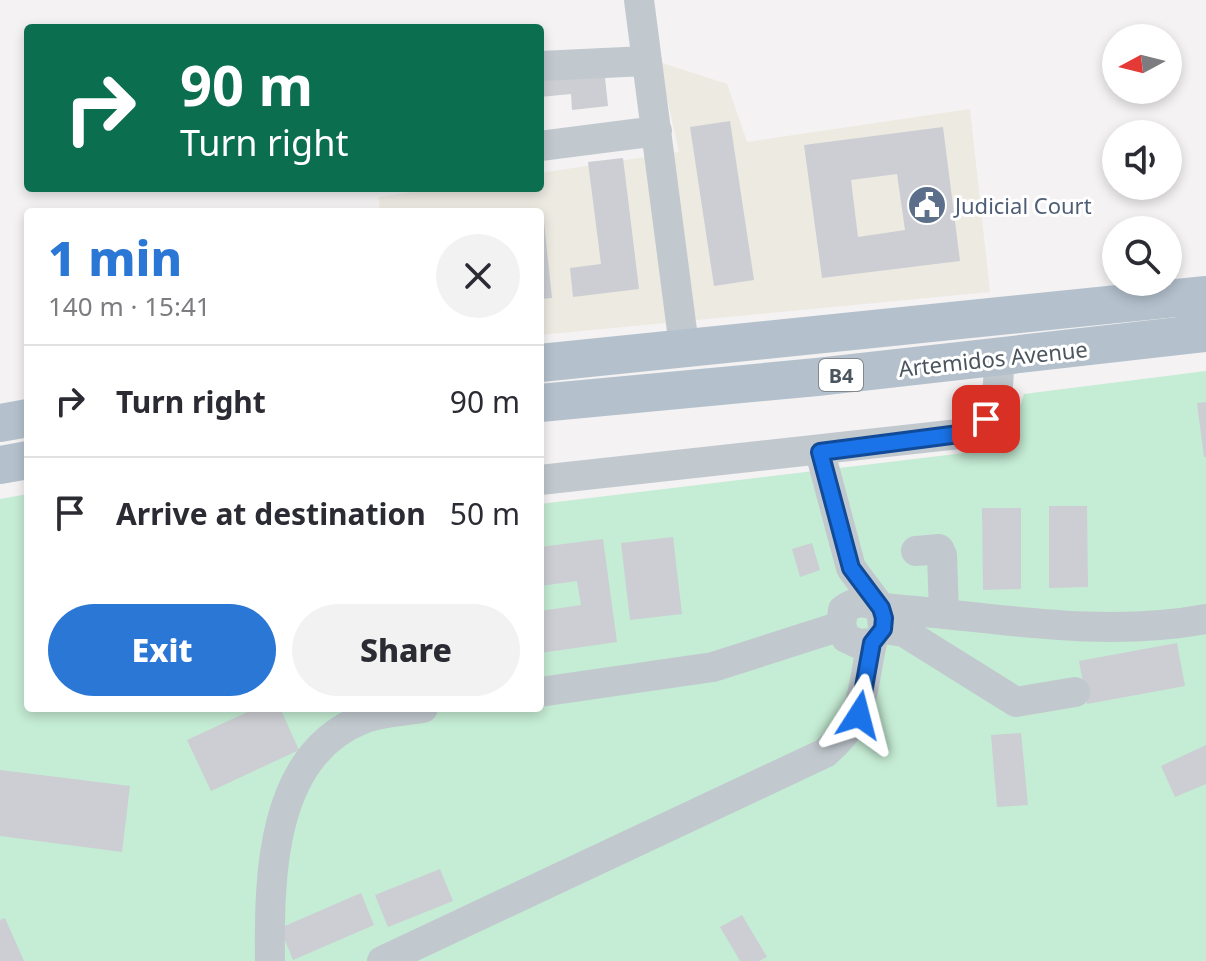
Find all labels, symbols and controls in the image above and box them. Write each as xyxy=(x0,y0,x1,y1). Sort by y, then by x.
north arrow xyxy=(1102,24,1182,104)
map controls xyxy=(1102,24,1182,296)
text: 90 m xyxy=(180,46,313,122)
icon: right xyxy=(48,56,152,160)
text: Turn right xyxy=(180,118,348,167)
button: sound xyxy=(1102,120,1182,200)
public building icon: Judicial Court xyxy=(906,184,948,226)
place label: Judicial Court xyxy=(953,190,1092,220)
button: search xyxy=(1102,216,1182,296)
text: 1 min xyxy=(48,225,182,290)
button: close xyxy=(436,234,520,318)
text: 140 m · 15:41 xyxy=(48,288,211,324)
street label: Artemidos Avenue xyxy=(897,333,1089,383)
road number: B4 xyxy=(819,359,863,391)
icon: right xyxy=(48,379,92,423)
text: Turn right xyxy=(116,381,266,422)
text: 90 m xyxy=(450,381,520,422)
pin xyxy=(952,385,1020,453)
icon: arrive xyxy=(964,397,1008,441)
icon: arrive xyxy=(48,491,92,535)
text: Arrive at destination xyxy=(116,493,426,534)
text: 50 m xyxy=(450,493,520,534)
button: Exit xyxy=(48,604,276,696)
button: Share xyxy=(292,604,520,696)
position arrow xyxy=(817,673,901,757)

